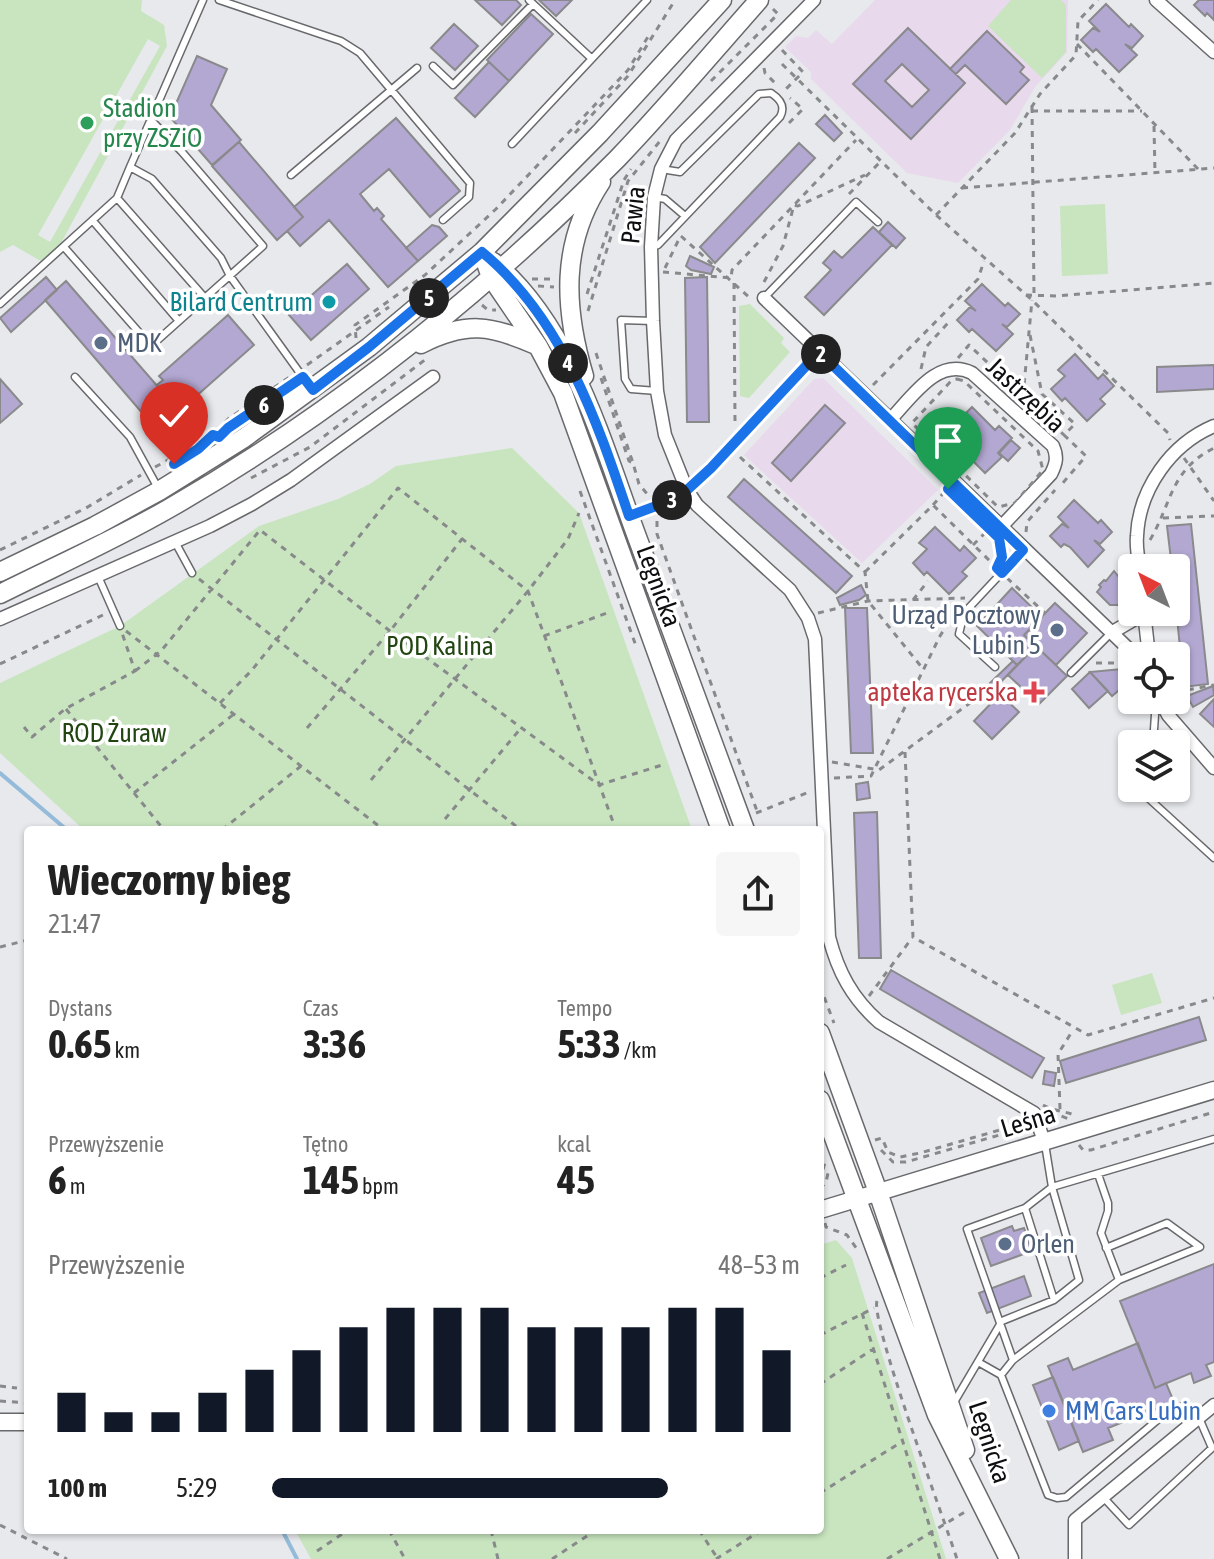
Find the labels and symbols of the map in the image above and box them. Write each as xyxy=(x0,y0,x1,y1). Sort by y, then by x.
place label: Stadion przy ZSZiO xyxy=(103,93,202,153)
marker: Stadion przy ZSZiO xyxy=(78,114,96,132)
street label: Pawia xyxy=(615,185,651,245)
pin: 5 xyxy=(409,278,449,318)
place label: Bilard Centrum xyxy=(170,287,313,317)
marker: Bilard Centrum xyxy=(320,293,338,311)
place label: MDK xyxy=(117,328,162,358)
marker: MDK xyxy=(92,334,110,352)
pin: 2 xyxy=(801,334,841,374)
pin: 4 xyxy=(548,343,588,383)
street label: Jastrzębia xyxy=(981,351,1071,439)
pin xyxy=(140,382,208,464)
pin: 6 xyxy=(244,385,284,425)
pin xyxy=(914,407,982,489)
pin: 3 xyxy=(652,480,692,520)
street label: Legnicka xyxy=(630,541,688,631)
north arrow xyxy=(1118,554,1190,626)
place label: Urząd Pocztowy Lubin 5 xyxy=(892,600,1041,660)
marker: Urząd Pocztowy Lubin 5 xyxy=(1048,621,1066,639)
park label: POD Kalina xyxy=(386,631,494,661)
place label: apteka rycerska xyxy=(868,677,1018,707)
marker: apteka rycerska xyxy=(1025,683,1043,701)
park label: ROD Żuraw xyxy=(61,718,167,748)
street label: Leśna xyxy=(997,1099,1059,1143)
place label: Orlen xyxy=(1021,1229,1075,1259)
marker: Orlen xyxy=(996,1235,1014,1253)
place label: MM Cars Lubin xyxy=(1065,1396,1201,1426)
street label: Legnicka xyxy=(963,1397,1017,1487)
marker: MM Cars Lubin xyxy=(1040,1402,1058,1420)

